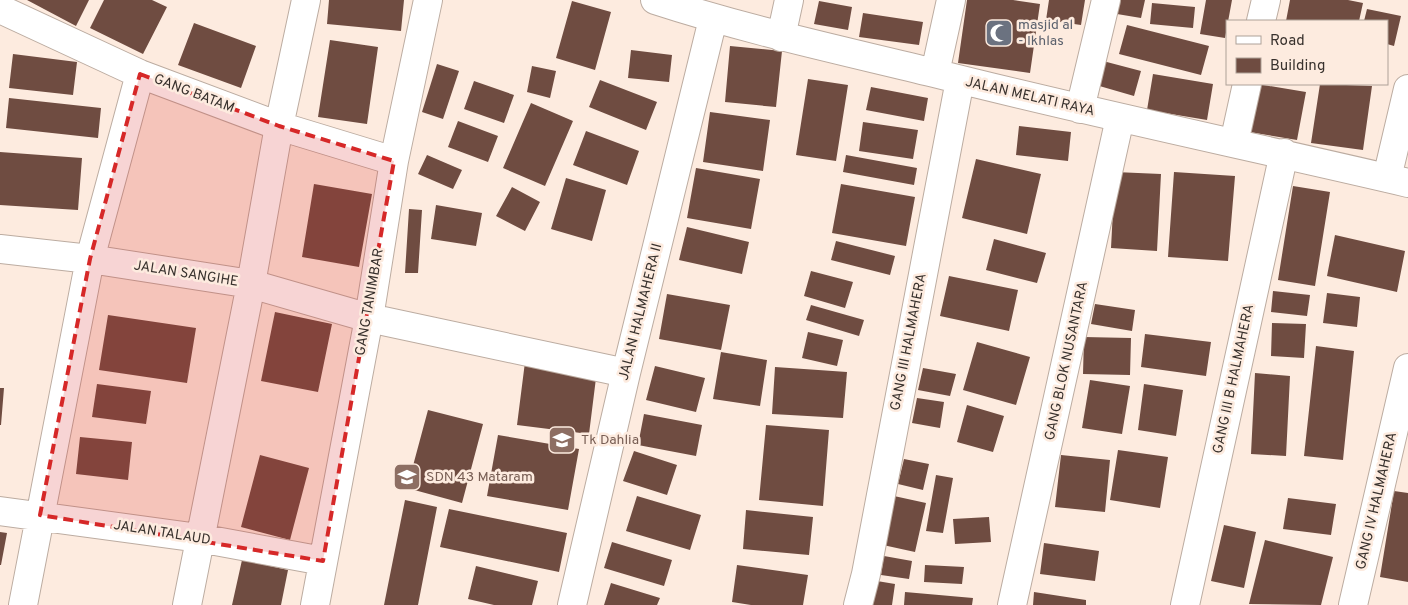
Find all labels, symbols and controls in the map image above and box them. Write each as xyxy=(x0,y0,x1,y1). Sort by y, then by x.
place label: masjid al - Ikhlas xyxy=(1018,17,1073,50)
mosque icon: masjid al - Ikhlas xyxy=(984,18,1014,48)
legend xyxy=(1226,20,1388,85)
text: Road xyxy=(1270,32,1305,51)
text: Building xyxy=(1270,57,1325,76)
street label: GANG BATAM xyxy=(151,71,237,117)
street label: JALAN MELATI RAYA xyxy=(964,74,1096,120)
street label: JALAN HALMAHERA II xyxy=(616,242,666,382)
street label: GANG TANIMBAR xyxy=(352,247,388,357)
street label: JALAN SANGIHE xyxy=(133,257,239,291)
street label: GANG III HALMAHERA xyxy=(887,272,931,412)
street label: GANG BLOK NUSANTARA xyxy=(1042,280,1092,442)
street label: GANG III B HALMAHERA xyxy=(1210,303,1258,455)
school or university icon: Tk Dahlia xyxy=(547,425,577,455)
street label: GANG IV HALMAHERA xyxy=(1353,431,1401,571)
place label: Tk Dahlia xyxy=(581,432,639,449)
school or university icon: SDN 43 Mataram xyxy=(392,462,422,492)
place label: SDN 43 Mataram xyxy=(426,469,533,486)
street label: JALAN TALAUD xyxy=(112,517,212,549)

